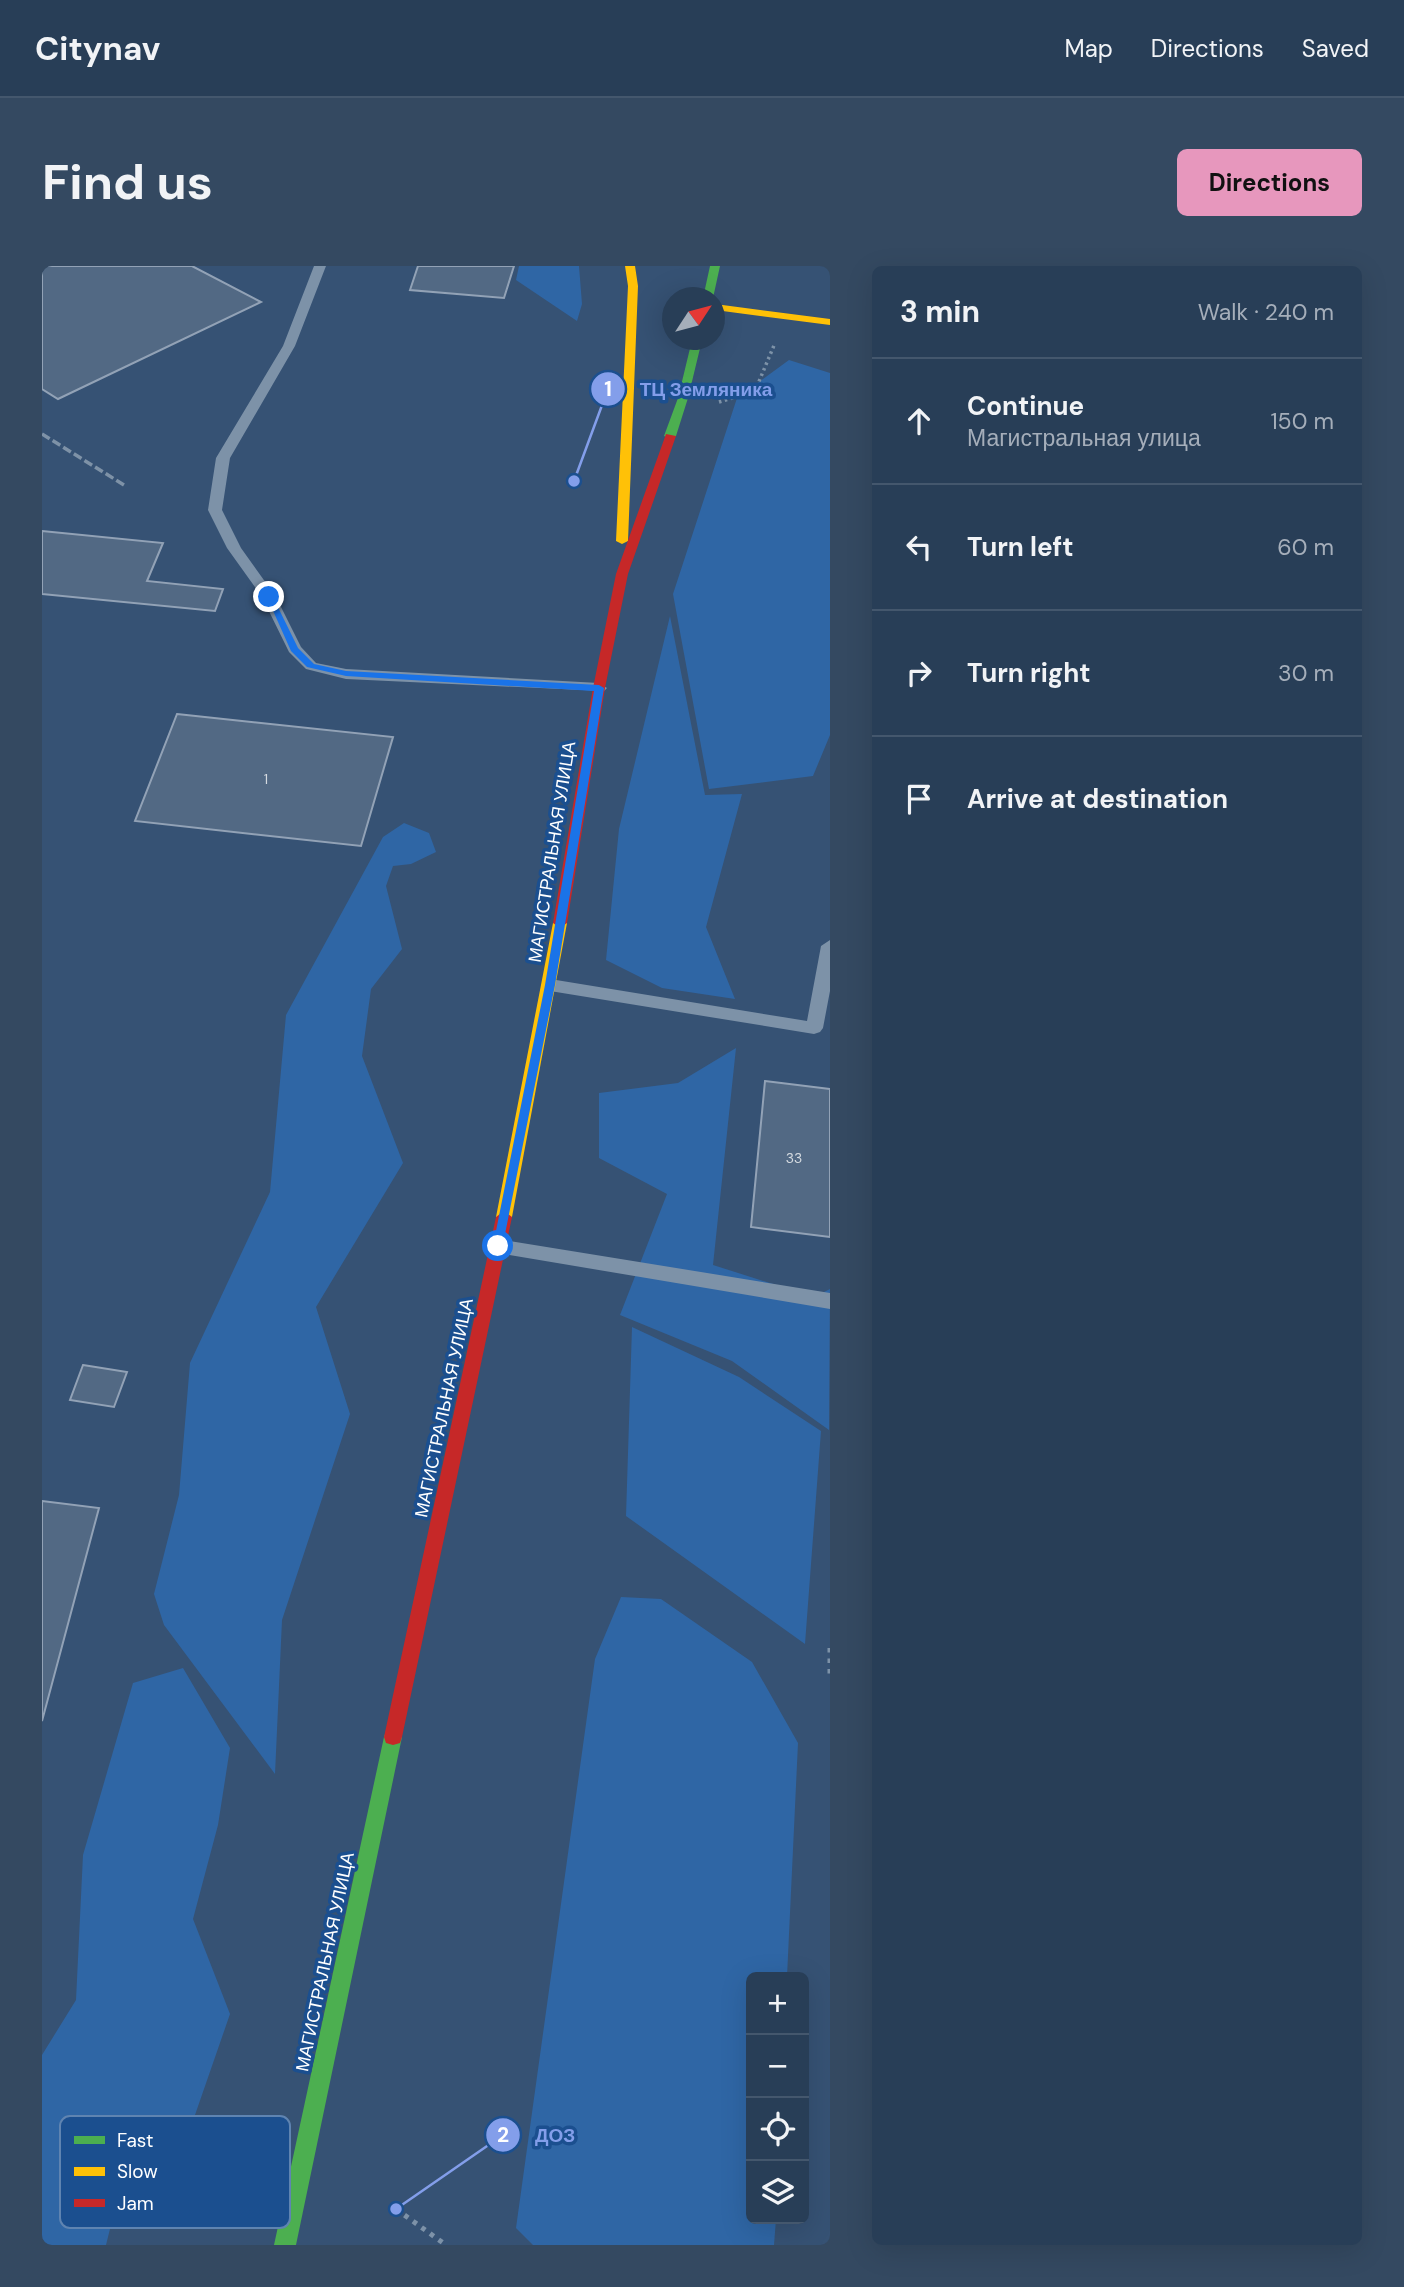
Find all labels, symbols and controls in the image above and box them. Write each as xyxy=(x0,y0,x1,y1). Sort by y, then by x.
text: Citynav xyxy=(35,27,160,70)
text: Map xyxy=(1065,33,1113,64)
text: Directions xyxy=(1151,33,1264,64)
text: Saved xyxy=(1302,33,1369,64)
button: Directions xyxy=(1177,149,1362,216)
text: Find us xyxy=(42,150,213,214)
north arrow xyxy=(662,287,725,350)
text: 3 min xyxy=(900,292,980,331)
text: Walk · 240 m xyxy=(1198,297,1334,327)
callout: ТЦ Земляника xyxy=(591,369,786,409)
text: 1 xyxy=(604,375,612,403)
text: ТЦ Земляника xyxy=(640,377,773,402)
text: Continue xyxy=(967,389,1084,423)
icon: ahead xyxy=(900,402,938,440)
text: 150 m xyxy=(1270,406,1334,436)
text: Магистральная улица xyxy=(967,423,1201,453)
icon: left xyxy=(900,528,938,566)
text: Turn left xyxy=(967,530,1074,564)
text: 60 m xyxy=(1277,532,1334,562)
route end xyxy=(253,581,284,612)
icon: right xyxy=(900,654,938,692)
text: Turn right xyxy=(967,656,1091,690)
text: 30 m xyxy=(1278,658,1334,688)
street label: МАГИСТРАЛЬНАЯ УЛИЦА xyxy=(523,740,581,964)
house number: 1 xyxy=(264,770,268,788)
icon: arrive xyxy=(900,780,938,818)
text: Arrive at destination xyxy=(967,782,1228,816)
house number: 33 xyxy=(786,1149,802,1167)
route start xyxy=(482,1230,513,1261)
street label: МАГИСТРАЛЬНАЯ УЛИЦА xyxy=(409,1296,479,1520)
street label: МАГИСТРАЛЬНАЯ УЛИЦА xyxy=(290,1850,360,2074)
map controls xyxy=(746,1972,809,2224)
button: + xyxy=(746,1972,809,2035)
button: − xyxy=(746,2035,809,2098)
button: locate xyxy=(746,2098,809,2161)
callout: ДОЗ xyxy=(486,2115,589,2155)
legend xyxy=(60,2116,290,2228)
text: 2 xyxy=(497,2121,509,2149)
text: ДОЗ xyxy=(535,2123,575,2148)
text: Fast xyxy=(117,2128,153,2153)
text: Slow xyxy=(117,2159,158,2184)
button: layers xyxy=(746,2161,809,2224)
text: Jam xyxy=(117,2191,154,2216)

